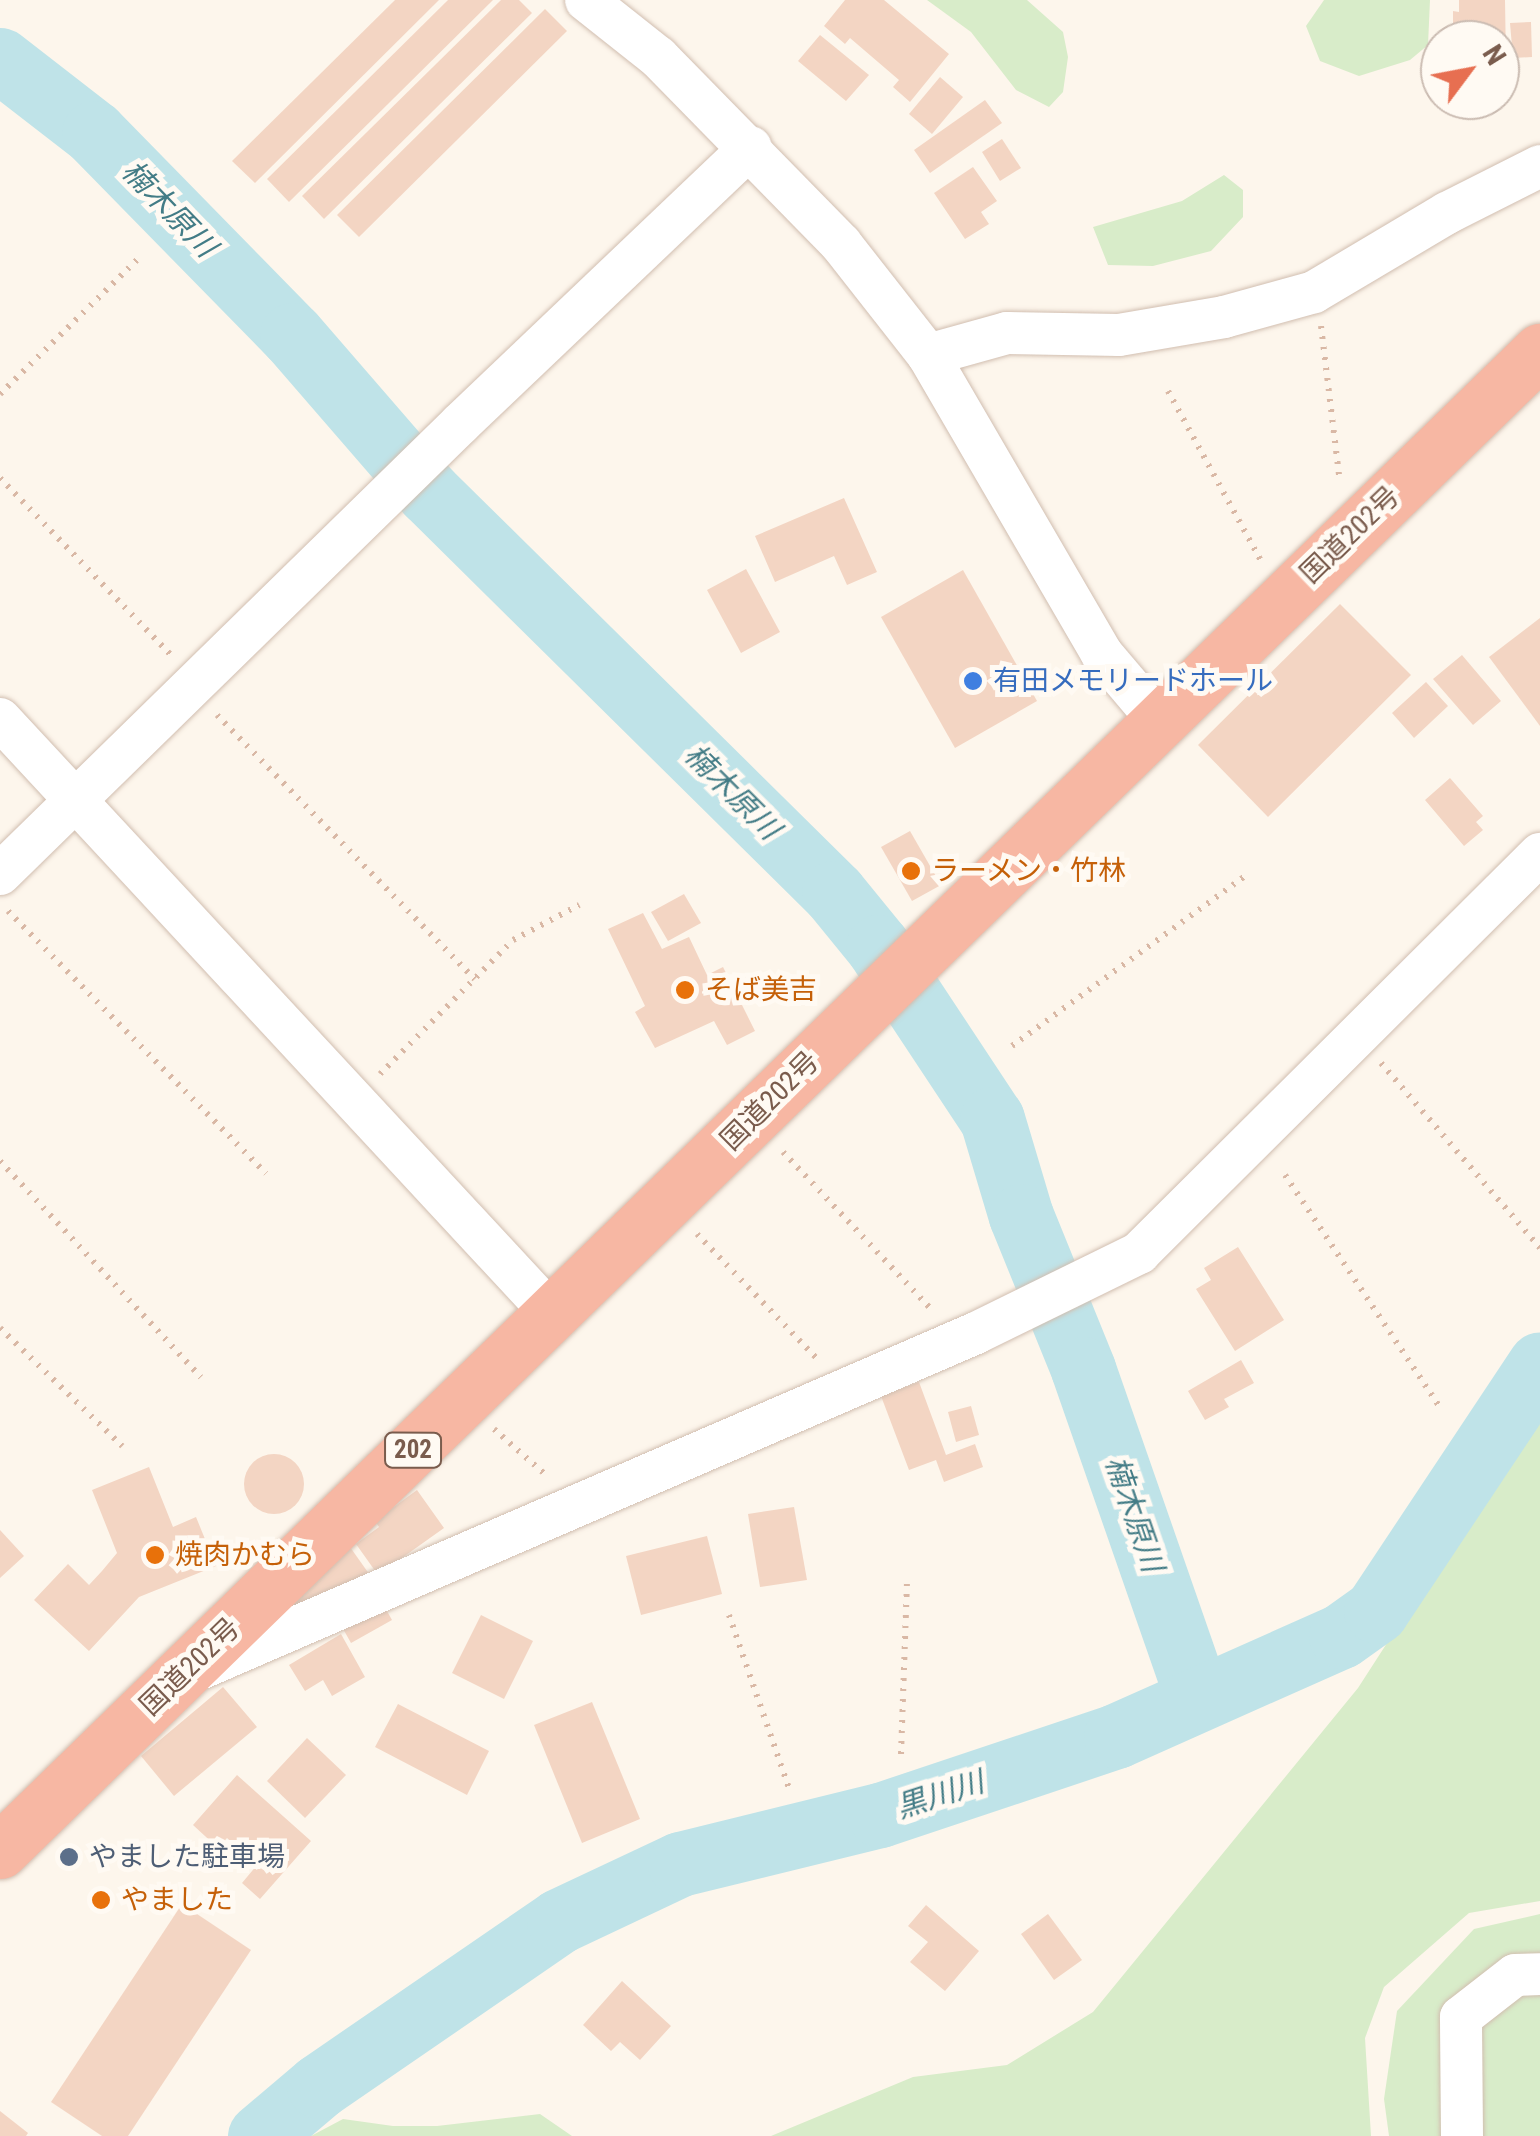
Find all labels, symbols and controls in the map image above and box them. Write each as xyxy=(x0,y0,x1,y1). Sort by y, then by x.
north arrow xyxy=(1420,20,1520,120)
text: N xyxy=(1476,39,1513,71)
water label: 楠木原川 xyxy=(114,153,224,265)
street label: 国道202号 xyxy=(1293,479,1407,591)
place label: 有田メモリードホール xyxy=(993,664,1273,698)
marker: 有田メモリードホール xyxy=(962,670,984,692)
water label: 楠木原川 xyxy=(677,737,787,847)
place label: ラーメン・竹林 xyxy=(931,854,1127,888)
marker: ラーメン・竹林 xyxy=(900,860,922,882)
place label: そば美吉 xyxy=(705,973,817,1007)
marker: そば美吉 xyxy=(674,979,696,1001)
street label: 国道202号 xyxy=(714,1045,826,1157)
road number: 202 xyxy=(383,1430,443,1470)
water label: 楠木原川 xyxy=(1097,1451,1171,1577)
place label: 焼肉かむら xyxy=(175,1538,315,1572)
marker: 焼肉かむら xyxy=(144,1544,166,1566)
street label: 国道202号 xyxy=(133,1611,247,1723)
water label: 黒川川 xyxy=(892,1764,988,1826)
place label: やました駐車場 xyxy=(89,1840,285,1874)
marker: やました駐車場 xyxy=(58,1846,80,1868)
place label: やました xyxy=(121,1883,233,1917)
marker: やました xyxy=(90,1889,112,1911)

